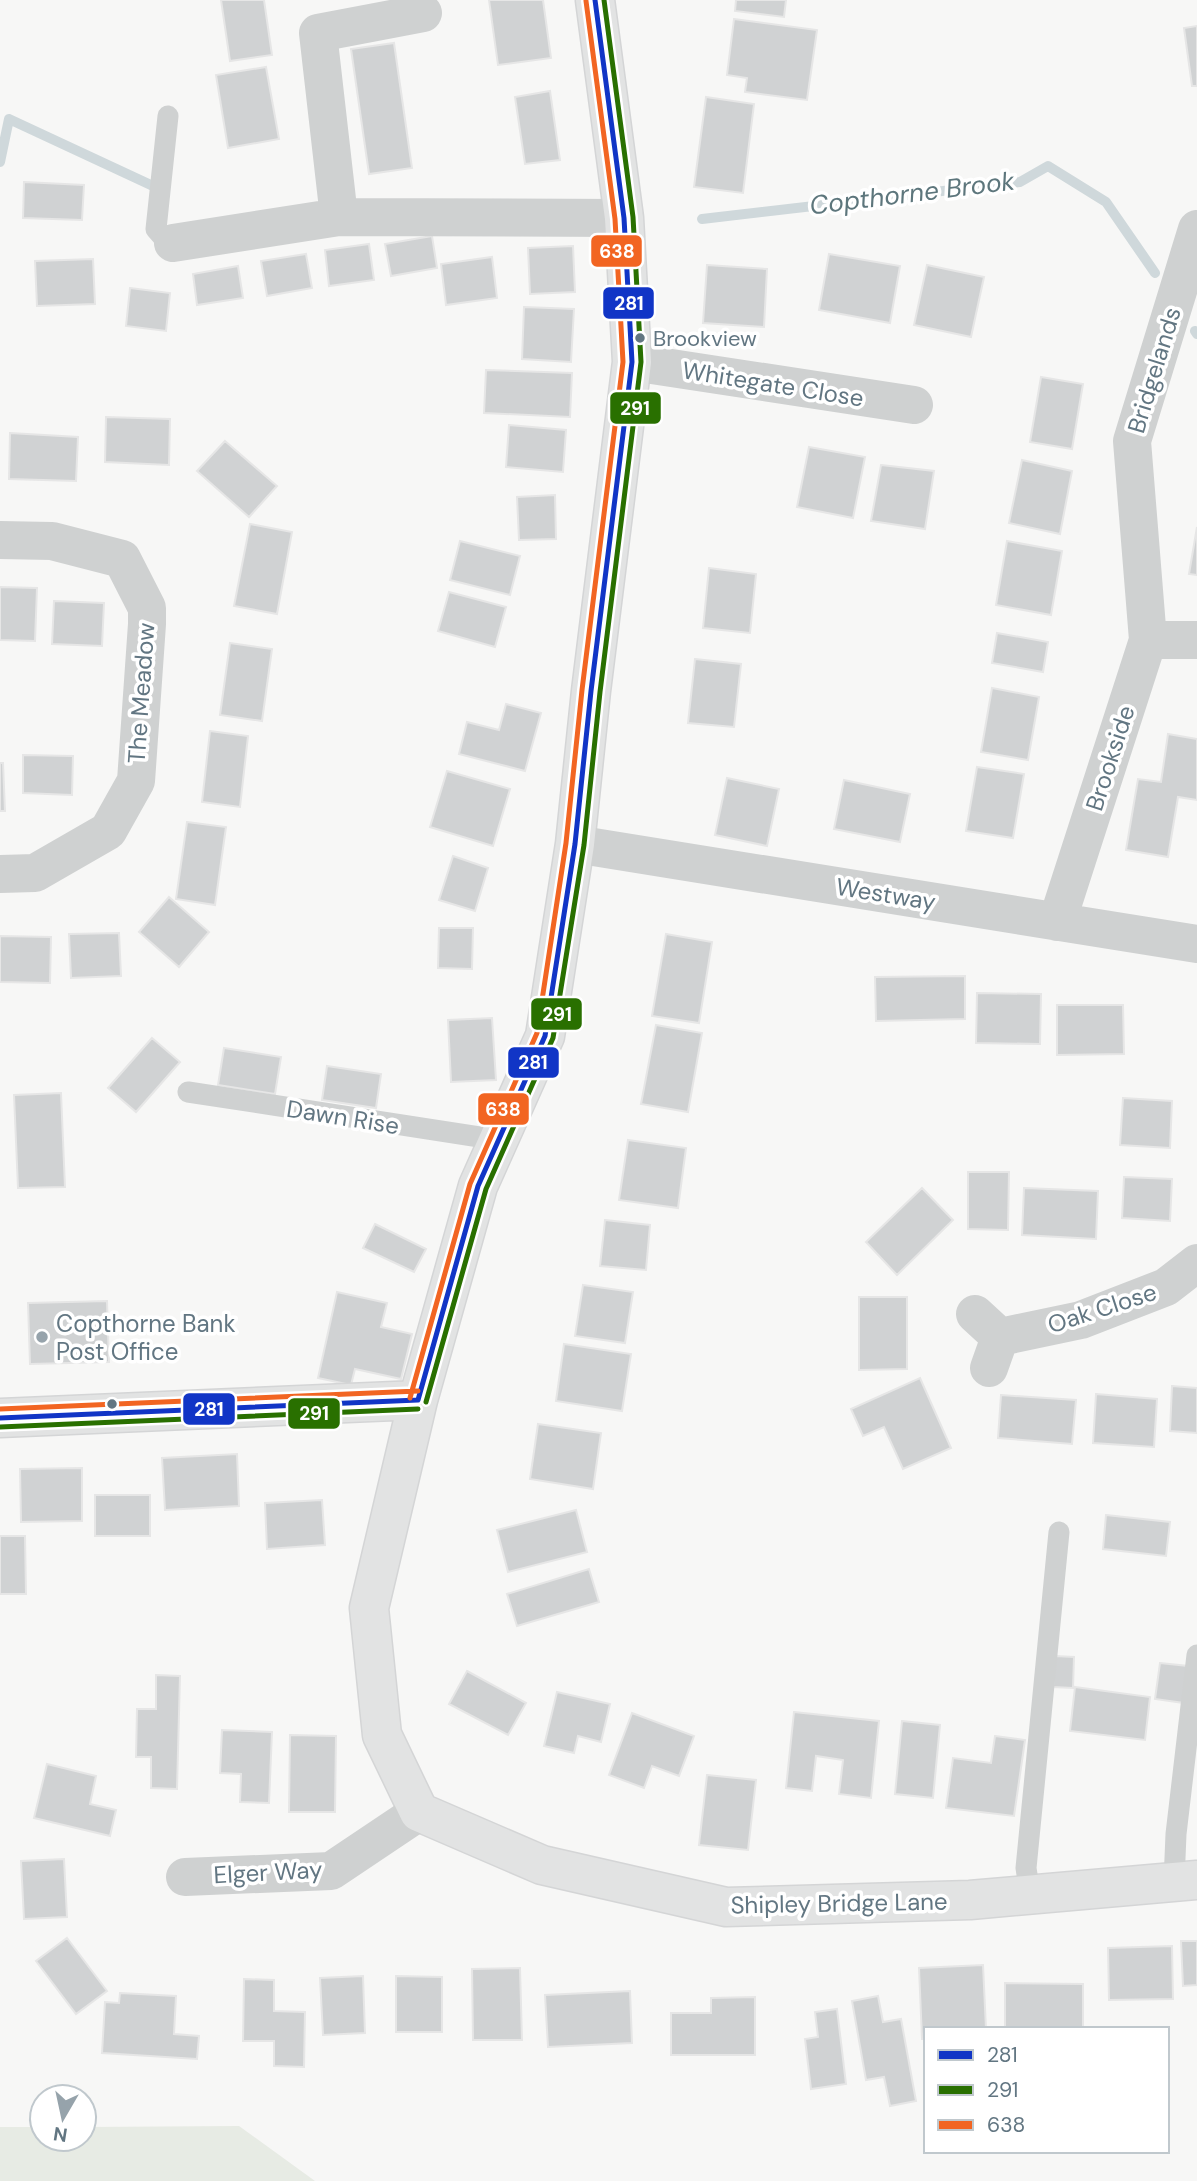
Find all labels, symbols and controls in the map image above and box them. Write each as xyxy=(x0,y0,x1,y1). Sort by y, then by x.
water label: Copthorne Brook xyxy=(808,163,1017,222)
line badge: 638 xyxy=(590,234,643,268)
text: 638 xyxy=(599,239,635,264)
line badge: 281 xyxy=(602,286,655,320)
text: 281 xyxy=(614,291,644,316)
street label: Bridgelands xyxy=(1120,303,1188,437)
place label: Brookview xyxy=(653,324,757,353)
marker: Brookview xyxy=(633,331,647,345)
street label: Whitegate Close xyxy=(680,354,866,414)
line badge: 291 xyxy=(609,391,662,425)
text: 291 xyxy=(620,396,650,421)
street label: The Meadow xyxy=(121,621,161,765)
street label: Brookside xyxy=(1078,701,1142,815)
street label: Westway xyxy=(834,871,938,917)
line badge: 291 xyxy=(530,997,583,1031)
text: 291 xyxy=(542,1002,572,1027)
line badge: 281 xyxy=(507,1046,560,1079)
text: 281 xyxy=(518,1050,548,1075)
line badge: 638 xyxy=(477,1092,530,1126)
street label: Dawn Rise xyxy=(285,1093,401,1141)
text: 638 xyxy=(485,1097,521,1122)
street label: Oak Close xyxy=(1044,1276,1160,1340)
place label: Copthorne Bank Post Office xyxy=(56,1308,236,1367)
marker: Copthorne Bank Post Office xyxy=(34,1329,50,1345)
line badge: 281 xyxy=(182,1392,236,1426)
unlabelled marker xyxy=(105,1397,119,1411)
text: 281 xyxy=(194,1397,224,1422)
line badge: 291 xyxy=(287,1397,341,1430)
text: 291 xyxy=(299,1401,329,1426)
street label: Elger Way xyxy=(213,1854,323,1890)
street label: Shipley Bridge Lane xyxy=(730,1886,948,1920)
legend xyxy=(924,2027,1169,2153)
text: 281 xyxy=(987,2041,1018,2069)
text: 291 xyxy=(987,2076,1018,2104)
north arrow xyxy=(28,2083,98,2153)
text: 638 xyxy=(987,2111,1025,2139)
text: N xyxy=(52,2121,69,2148)

